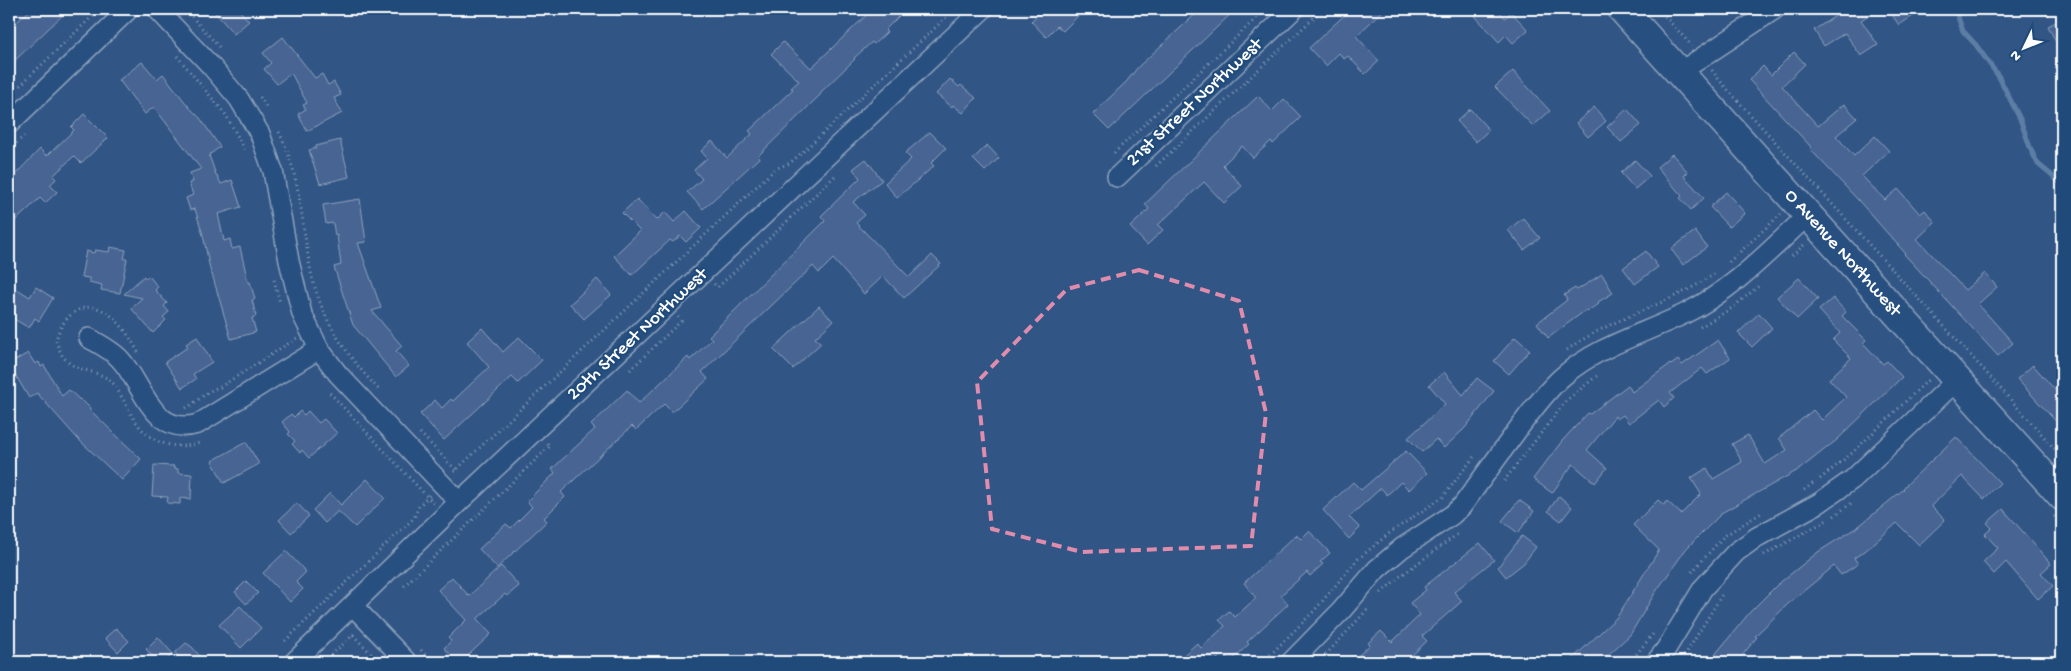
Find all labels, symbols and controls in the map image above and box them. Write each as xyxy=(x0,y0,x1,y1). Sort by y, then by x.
north arrow xyxy=(1998,22,2048,72)
street label: 21st Street Northwest xyxy=(1122,32,1269,172)
text: N xyxy=(2007,46,2026,64)
street label: O Avenue Northwest xyxy=(1779,185,1908,323)
street label: 20th Street Northwest xyxy=(563,262,715,406)

